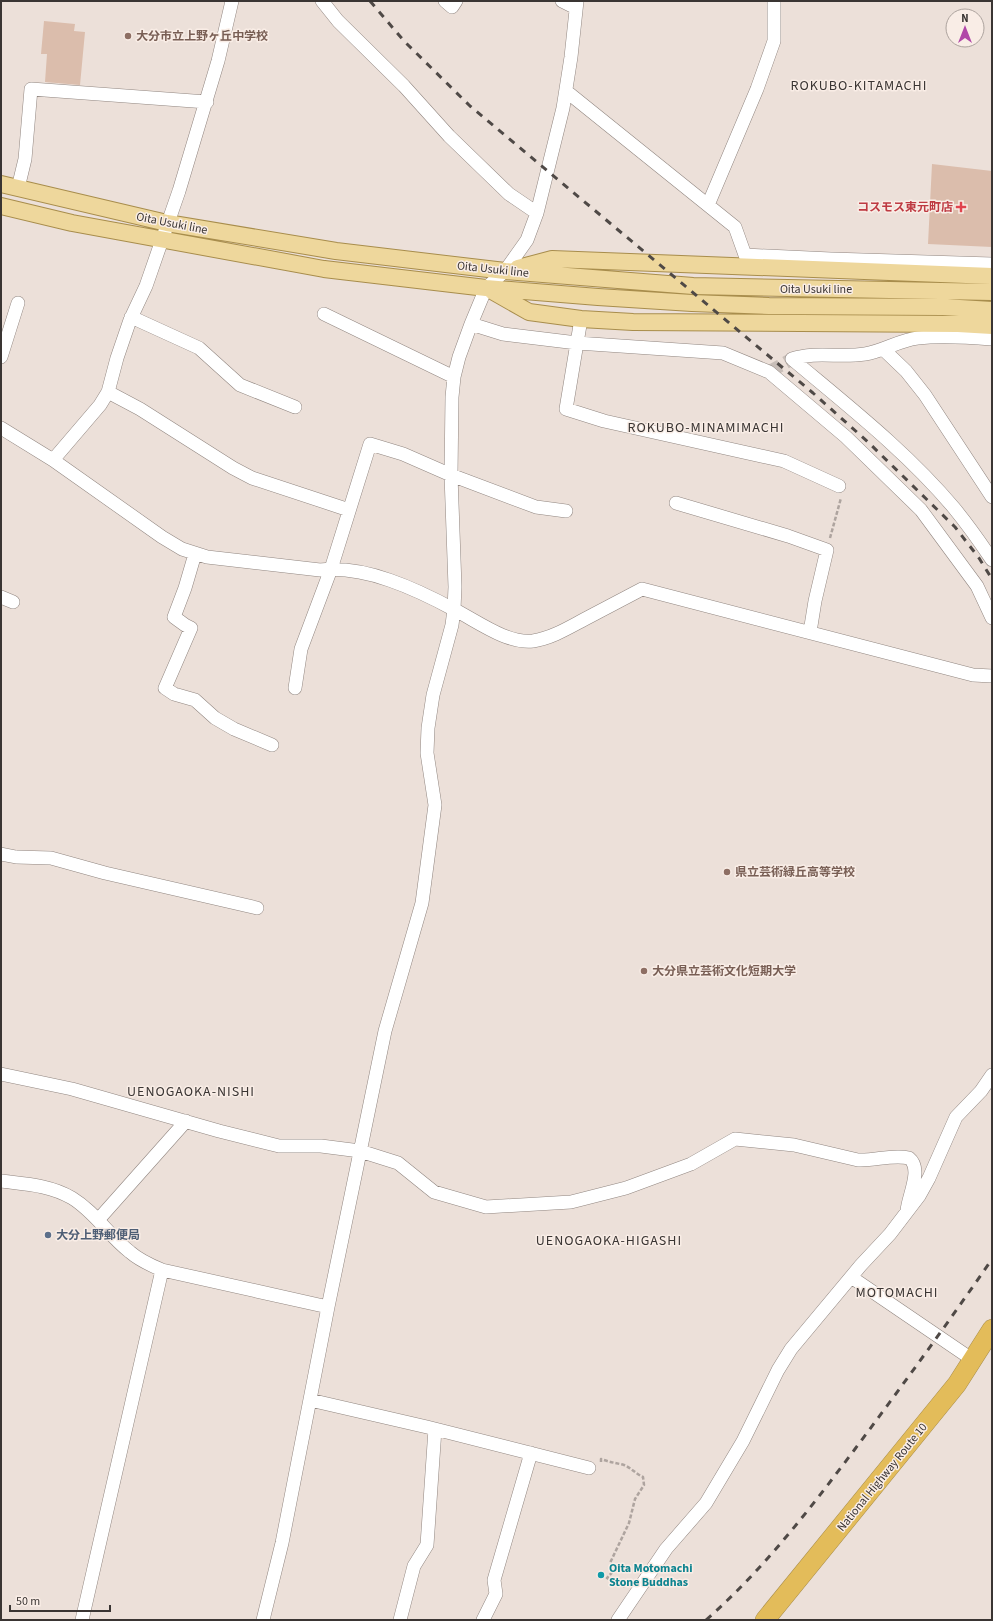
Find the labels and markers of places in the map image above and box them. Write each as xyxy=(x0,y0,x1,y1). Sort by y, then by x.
place label: 大分市立上野ヶ丘中学校 xyxy=(136,28,268,45)
marker: 大分市立上野ヶ丘中学校 xyxy=(123,31,133,41)
place label: コスモス東元町店 xyxy=(857,199,953,216)
marker: コスモス東元町店 xyxy=(956,202,966,212)
place label: 県立芸術緑丘高等学校 xyxy=(735,864,855,881)
marker: 県立芸術緑丘高等学校 xyxy=(722,867,732,877)
place label: 大分県立芸術文化短期大学 xyxy=(652,963,796,980)
marker: 大分県立芸術文化短期大学 xyxy=(639,966,649,976)
place label: 大分上野郵便局 xyxy=(56,1227,140,1244)
marker: 大分上野郵便局 xyxy=(43,1230,53,1240)
place label: Oita Motomachi Stone Buddhas xyxy=(609,1560,693,1591)
marker: Oita Motomachi Stone Buddhas xyxy=(596,1570,606,1580)

